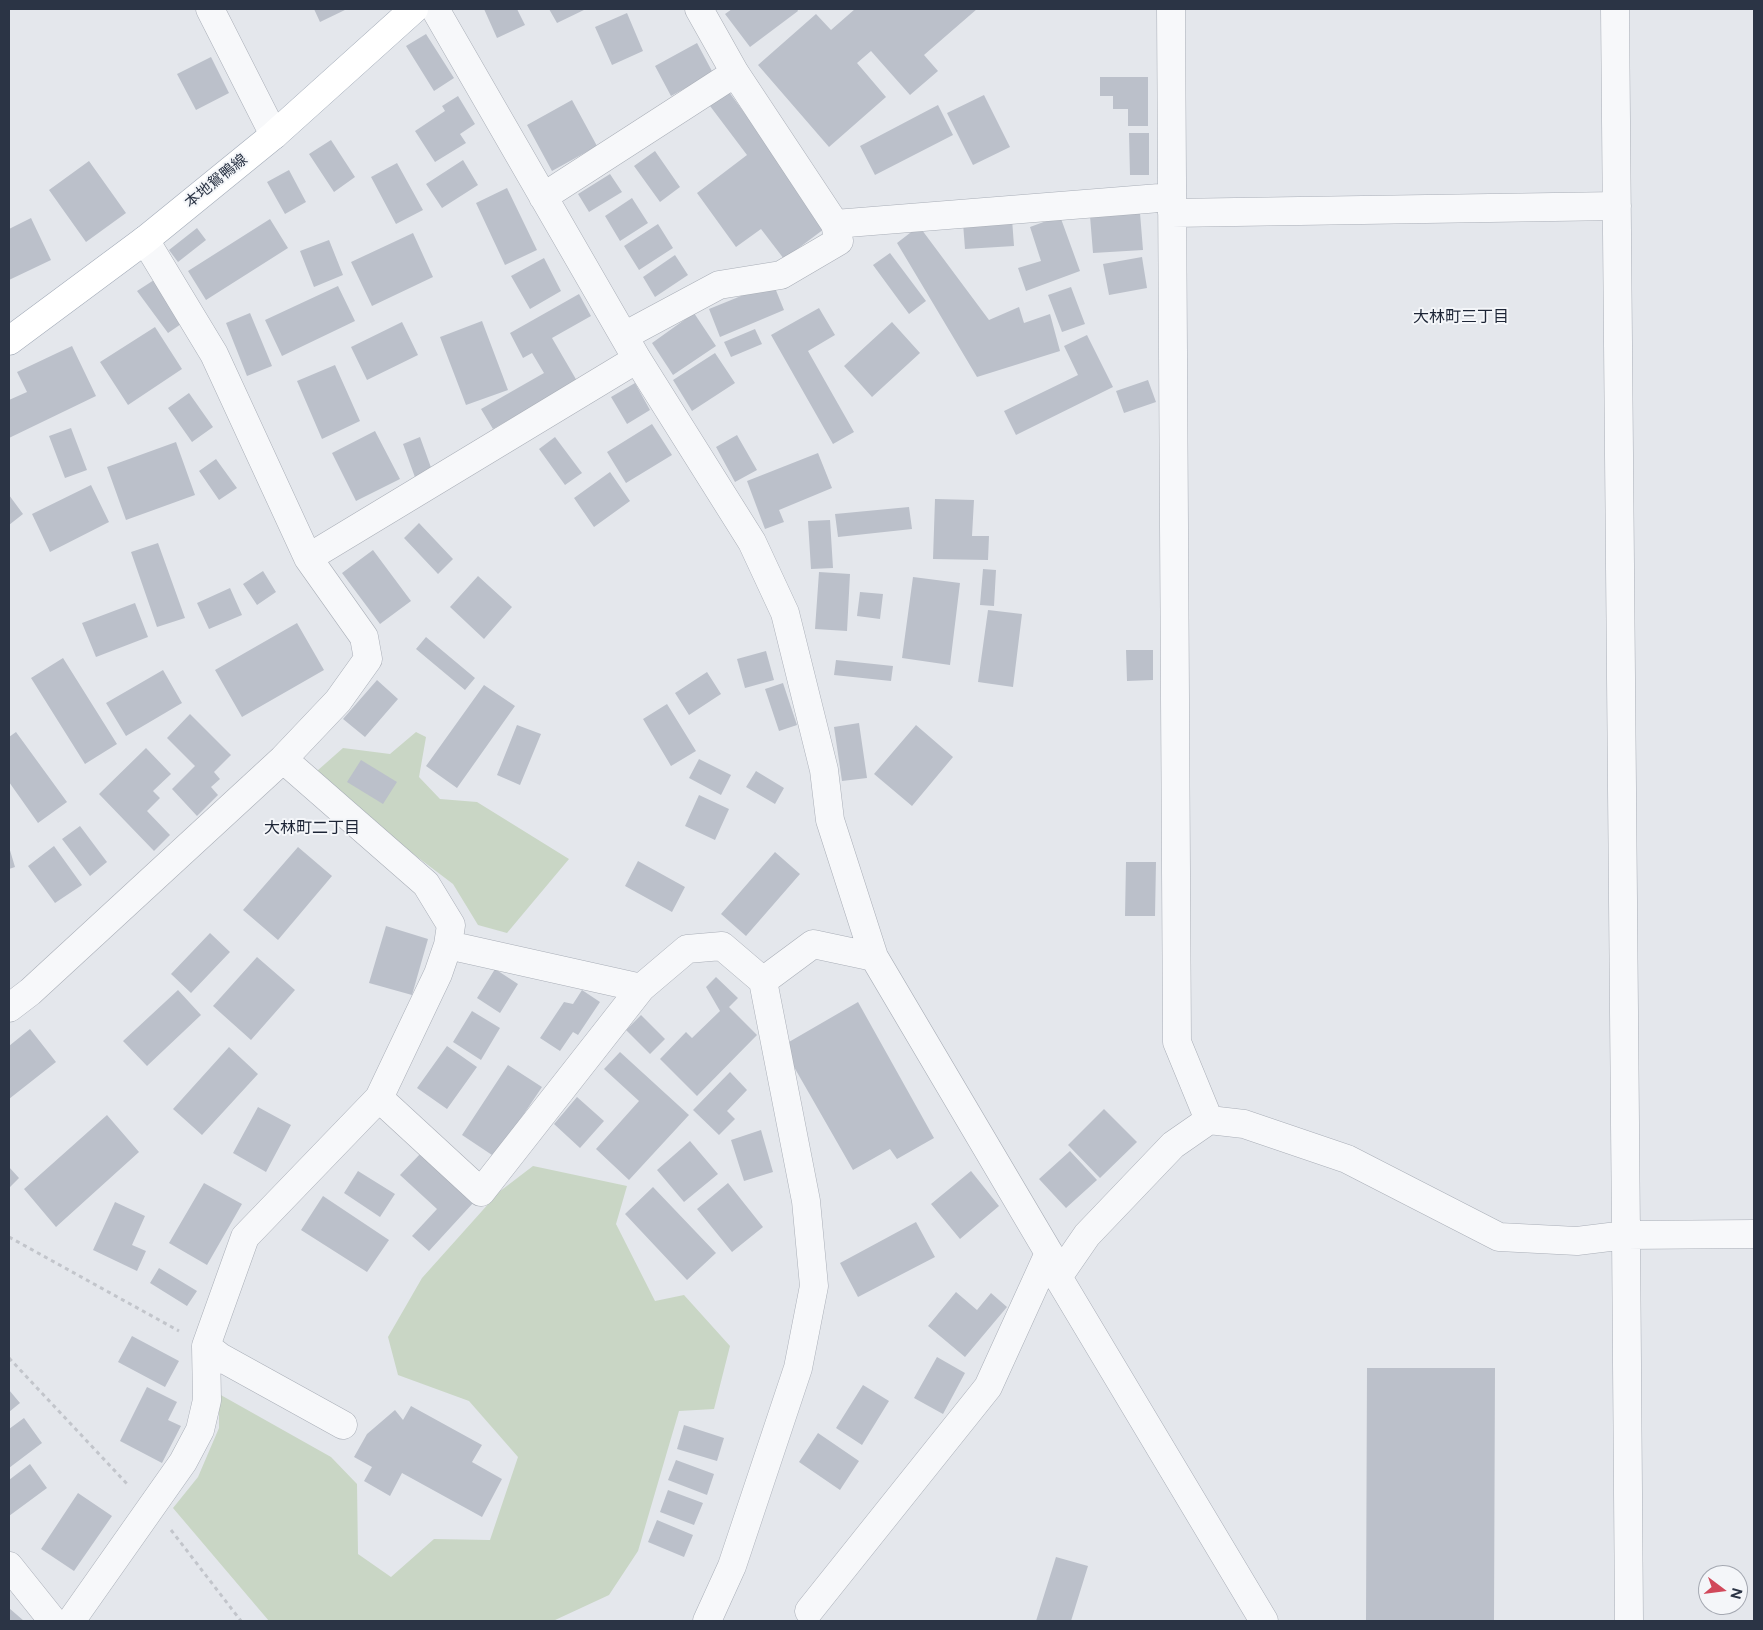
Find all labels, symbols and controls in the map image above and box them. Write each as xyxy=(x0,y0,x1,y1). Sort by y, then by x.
street label: 本地鴛鴨線 xyxy=(181,150,251,212)
district label: 大林町三丁目 xyxy=(1413,307,1509,327)
district label: 大林町二丁目 xyxy=(264,818,360,838)
north arrow xyxy=(1698,1565,1748,1615)
text: N xyxy=(1727,1586,1746,1601)

